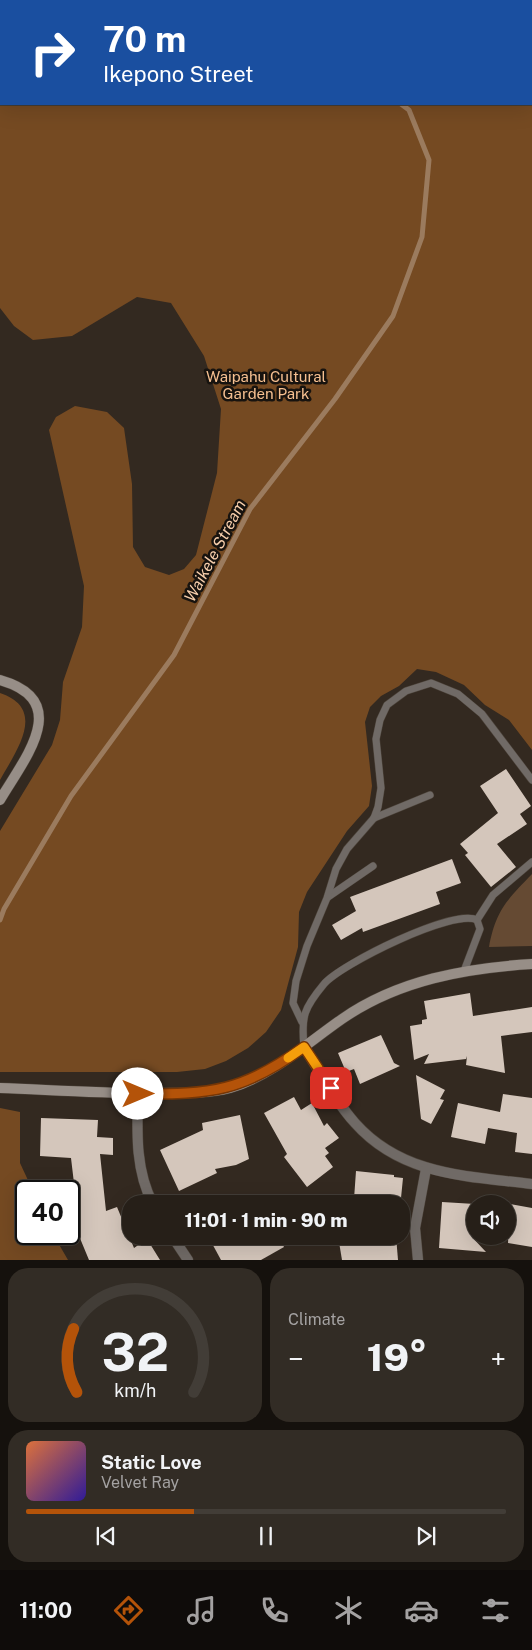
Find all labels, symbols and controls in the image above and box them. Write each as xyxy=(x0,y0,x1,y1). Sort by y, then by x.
text: 70 m xyxy=(103,19,186,60)
icon: right xyxy=(20,20,85,85)
text: Ikepono Street xyxy=(103,61,254,87)
park label: Waipahu Cultural Garden Park xyxy=(206,368,326,402)
water label: Waikele Stream xyxy=(180,497,250,605)
position arrow xyxy=(111,1067,163,1119)
pin xyxy=(310,1067,352,1109)
icon: arrive xyxy=(317,1074,345,1102)
speed limit sign: 40 xyxy=(15,1180,80,1245)
map controls xyxy=(466,1195,516,1245)
button: sound xyxy=(466,1195,516,1245)
text: 11:01 · 1 min · 90 m xyxy=(184,1209,348,1231)
text: Climate xyxy=(288,1310,345,1329)
text: 32 xyxy=(101,1322,169,1383)
text: 19° xyxy=(367,1335,427,1380)
text: − xyxy=(288,1342,304,1375)
text: + xyxy=(490,1342,506,1375)
text: km/h xyxy=(114,1380,156,1401)
text: Static Love xyxy=(101,1451,202,1473)
text: Velvet Ray xyxy=(101,1473,179,1492)
icon: previous xyxy=(92,1522,120,1550)
icon: pause xyxy=(252,1522,280,1550)
icon: next xyxy=(412,1522,440,1550)
icon: directions xyxy=(111,1593,146,1628)
icon: music xyxy=(184,1593,219,1628)
icon: phone xyxy=(257,1593,292,1628)
icon: climate xyxy=(331,1593,366,1628)
icon: car xyxy=(404,1593,439,1628)
icon: filters xyxy=(478,1593,513,1628)
text: 11:00 xyxy=(19,1597,72,1623)

